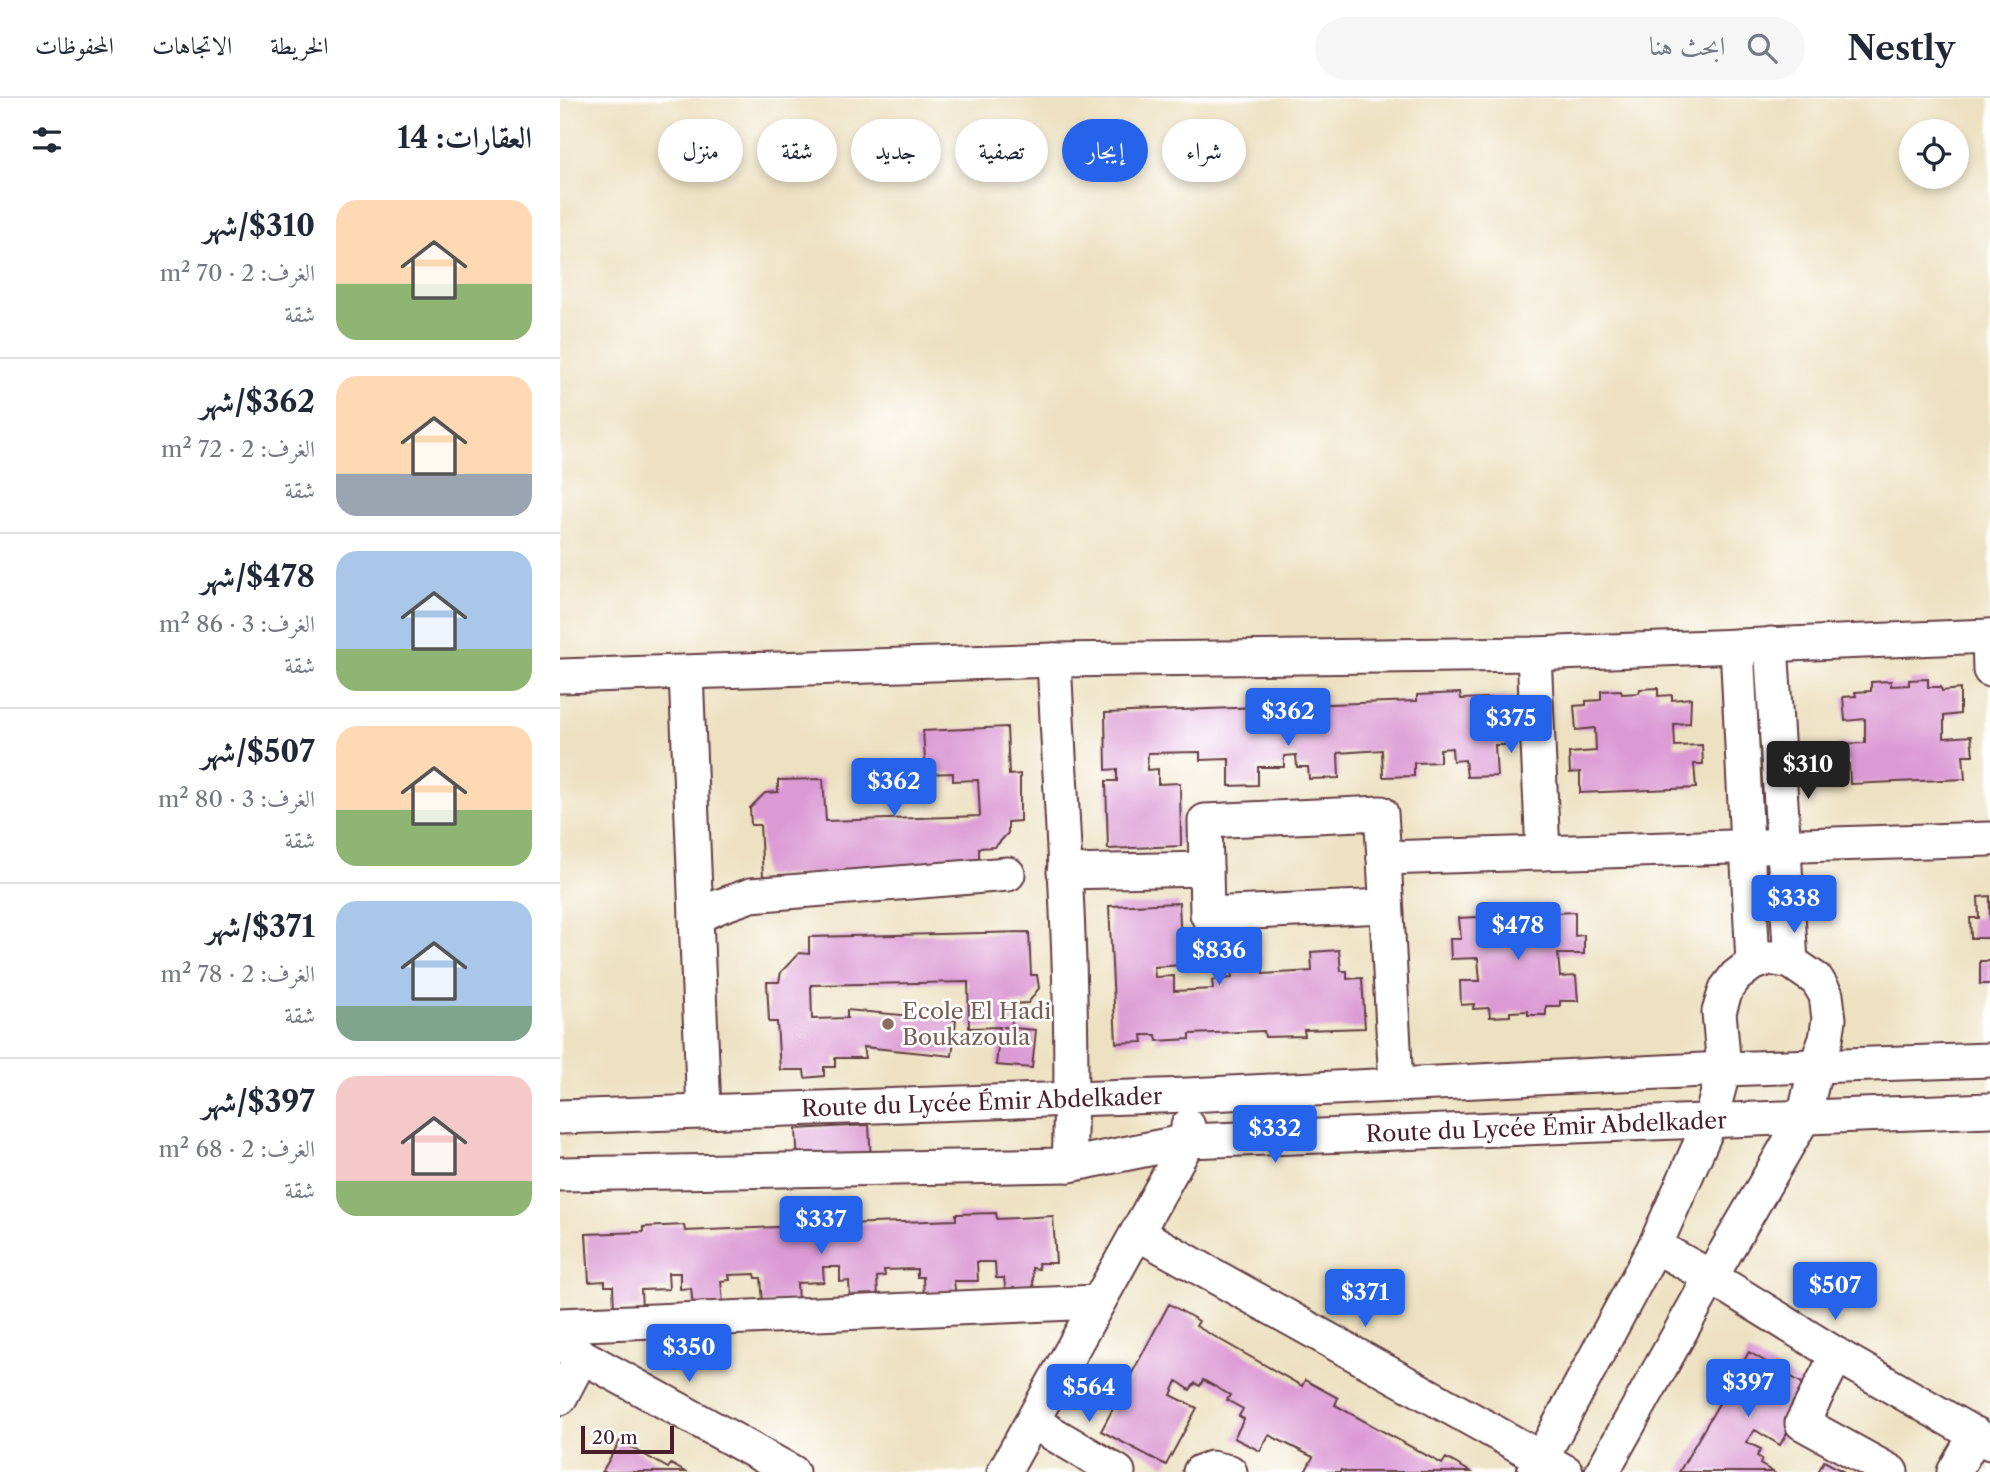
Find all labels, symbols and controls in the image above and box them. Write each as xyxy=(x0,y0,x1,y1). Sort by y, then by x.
search box xyxy=(1315,17,1805,80)
text: Nestly xyxy=(1847,28,1955,69)
icon: search xyxy=(1743,29,1781,67)
text: ابحث هنا xyxy=(1649,30,1725,62)
text: المحفوظات xyxy=(35,31,114,60)
text: الاتجاهات xyxy=(152,31,232,60)
text: الخريطة xyxy=(270,31,329,60)
text: العقارات: 14 xyxy=(397,119,532,156)
chip: منزل xyxy=(658,119,743,182)
chip: شقة xyxy=(757,119,837,182)
chip: جديد xyxy=(851,119,941,182)
chip: تصفية xyxy=(955,119,1048,182)
chip: إيجار xyxy=(1062,119,1148,182)
chip: شراء xyxy=(1162,119,1246,182)
map controls xyxy=(1899,119,1969,189)
button: locate xyxy=(1899,119,1969,189)
icon: filters xyxy=(28,121,66,159)
text: $310/شهر xyxy=(203,207,315,244)
icon: home xyxy=(392,228,476,312)
text: الغرف: 2 · 70 m² xyxy=(160,259,315,287)
text: شقة xyxy=(285,300,315,328)
text: $362/شهر xyxy=(200,383,315,420)
icon: home xyxy=(392,404,476,488)
text: الغرف: 2 · 72 m² xyxy=(161,435,315,463)
text: شقة xyxy=(285,476,315,504)
text: $478/شهر xyxy=(201,558,315,595)
icon: home xyxy=(392,579,476,663)
text: الغرف: 3 · 86 m² xyxy=(159,610,315,638)
text: شقة xyxy=(285,651,315,679)
pin: $362 xyxy=(1247,688,1329,748)
pin: $375 xyxy=(1470,696,1552,755)
text: $362 xyxy=(1261,697,1315,725)
text: $375 xyxy=(1486,704,1536,732)
text: $507/شهر xyxy=(201,733,315,770)
pin: $310 xyxy=(1767,742,1849,801)
text: $310 xyxy=(1783,750,1833,778)
icon: home xyxy=(392,754,476,838)
pin: $362 xyxy=(853,758,935,818)
text: $362 xyxy=(867,767,921,795)
text: الغرف: 3 · 80 m² xyxy=(158,785,315,813)
text: شقة xyxy=(285,826,315,854)
pin: $338 xyxy=(1753,876,1835,935)
text: $338 xyxy=(1767,884,1821,912)
pin: $478 xyxy=(1477,902,1559,962)
text: $371/شهر xyxy=(207,908,315,945)
text: $478 xyxy=(1492,911,1544,939)
pin: $836 xyxy=(1178,928,1260,987)
icon: home xyxy=(392,929,476,1013)
text: $836 xyxy=(1192,936,1246,964)
text: الغرف: 2 · 78 m² xyxy=(161,960,315,988)
place label: Ecole El Hadi Boukazoula xyxy=(902,997,1051,1051)
text: شقة xyxy=(285,1001,315,1029)
marker: Ecole El Hadi Boukazoula xyxy=(880,1016,896,1032)
street label: Route du Lycée Émir Abdelkader xyxy=(801,1082,1163,1123)
text: $397/شهر xyxy=(202,1083,315,1120)
icon: home xyxy=(392,1104,476,1188)
pin: $332 xyxy=(1234,1105,1316,1165)
street label: Route du Lycée Émir Abdelkader xyxy=(1365,1106,1728,1148)
text: $332 xyxy=(1249,1114,1301,1142)
text: الغرف: 2 · 68 m² xyxy=(158,1135,315,1163)
text: شقة xyxy=(285,1176,315,1204)
pin: $337 xyxy=(780,1196,862,1256)
text: $337 xyxy=(796,1205,846,1233)
pin: $507 xyxy=(1794,1262,1876,1322)
pin: $371 xyxy=(1324,1270,1406,1329)
text: $507 xyxy=(1809,1271,1861,1299)
text: $371 xyxy=(1341,1278,1389,1306)
pin: $350 xyxy=(648,1324,730,1384)
text: $350 xyxy=(662,1333,716,1361)
pin: $397 xyxy=(1707,1360,1789,1419)
pin: $564 xyxy=(1048,1364,1130,1424)
text: $397 xyxy=(1722,1368,1774,1396)
text: $564 xyxy=(1063,1373,1115,1401)
scale bar xyxy=(581,1423,674,1455)
text: 20 m xyxy=(592,1426,638,1449)

